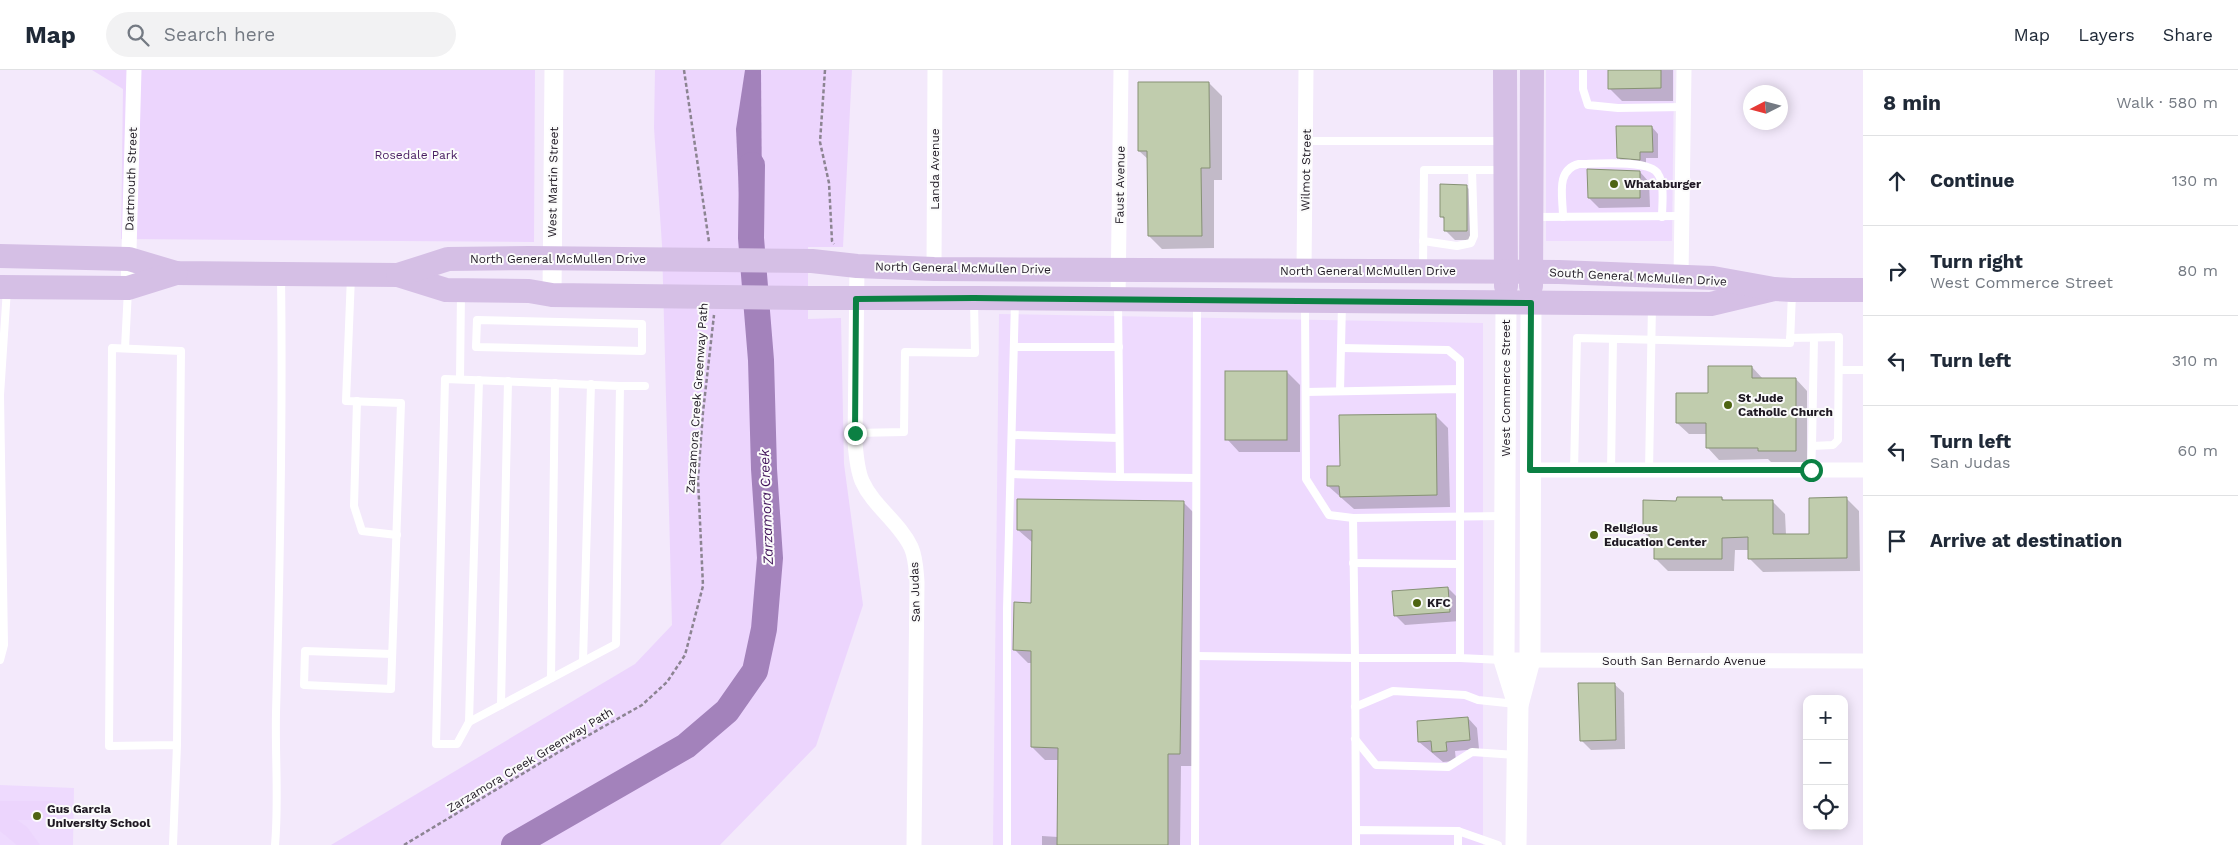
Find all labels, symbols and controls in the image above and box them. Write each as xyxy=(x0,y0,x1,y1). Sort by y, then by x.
search box xyxy=(106,12,456,57)
text: Map xyxy=(25,21,76,49)
icon: search xyxy=(124,21,152,49)
text: Search here xyxy=(164,23,275,46)
text: Map xyxy=(2013,24,2050,45)
text: Layers xyxy=(2078,24,2135,45)
text: Share xyxy=(2163,24,2213,45)
north arrow xyxy=(1743,85,1788,130)
text: 8 min xyxy=(1883,90,1941,115)
text: Walk · 580 m xyxy=(2116,93,2218,112)
street label: West Martin Street xyxy=(545,126,561,238)
street label: Dartmouth Street xyxy=(122,127,140,231)
street label: Landa Avenue xyxy=(928,128,942,210)
street label: Wilmot Street xyxy=(1298,129,1314,211)
street label: Faust Avenue xyxy=(1112,146,1128,224)
park label: Rosedale Park xyxy=(374,148,458,162)
icon: ahead xyxy=(1883,167,1911,195)
text: Continue xyxy=(1930,169,2014,192)
text: 130 m xyxy=(2172,171,2218,190)
place label: Whataburger xyxy=(1624,177,1702,191)
marker: Whataburger xyxy=(1608,178,1620,190)
text: Turn right xyxy=(1930,250,2023,273)
street label: North General McMullen Drive xyxy=(470,252,646,266)
icon: right xyxy=(1883,257,1911,285)
street label: North General McMullen Drive xyxy=(875,259,1051,277)
text: 80 m xyxy=(2177,261,2218,280)
street label: North General McMullen Drive xyxy=(1280,264,1456,278)
street label: South General McMullen Drive xyxy=(1549,265,1727,289)
text: West Commerce Street xyxy=(1930,273,2113,292)
street label: Zarzamora Creek Greenway Path xyxy=(683,302,711,494)
street label: West Commerce Street xyxy=(1499,319,1513,457)
icon: left xyxy=(1883,347,1911,375)
text: Turn left xyxy=(1930,349,2011,372)
text: 310 m xyxy=(2172,351,2218,370)
place label: St Jude Catholic Church xyxy=(1738,391,1833,419)
marker: St Jude Catholic Church xyxy=(1722,399,1734,411)
route end xyxy=(844,422,867,445)
text: Turn left xyxy=(1930,430,2011,453)
icon: left xyxy=(1883,437,1911,465)
text: 60 m xyxy=(2178,441,2218,460)
water label: Zarzamora Creek xyxy=(756,449,776,566)
text: San Judas xyxy=(1930,453,2010,472)
route start xyxy=(1800,459,1823,482)
place label: Religious Education Center xyxy=(1604,521,1707,549)
icon: arrive xyxy=(1883,527,1911,555)
marker: Religious Education Center xyxy=(1588,529,1600,541)
text: Arrive at destination xyxy=(1930,529,2122,552)
street label: San Judas xyxy=(907,562,923,622)
place label: KFC xyxy=(1427,596,1451,610)
marker: KFC xyxy=(1411,597,1423,609)
street label: South San Bernardo Avenue xyxy=(1602,654,1766,668)
map controls xyxy=(1803,695,1848,830)
button: + xyxy=(1803,695,1848,740)
street label: Zarzamora Creek Greenway Path xyxy=(445,705,615,815)
button: − xyxy=(1803,740,1848,785)
button: locate xyxy=(1803,785,1848,830)
place label: Gus Garcia University School xyxy=(47,802,150,830)
marker: Gus Garcia University School xyxy=(31,810,43,822)

